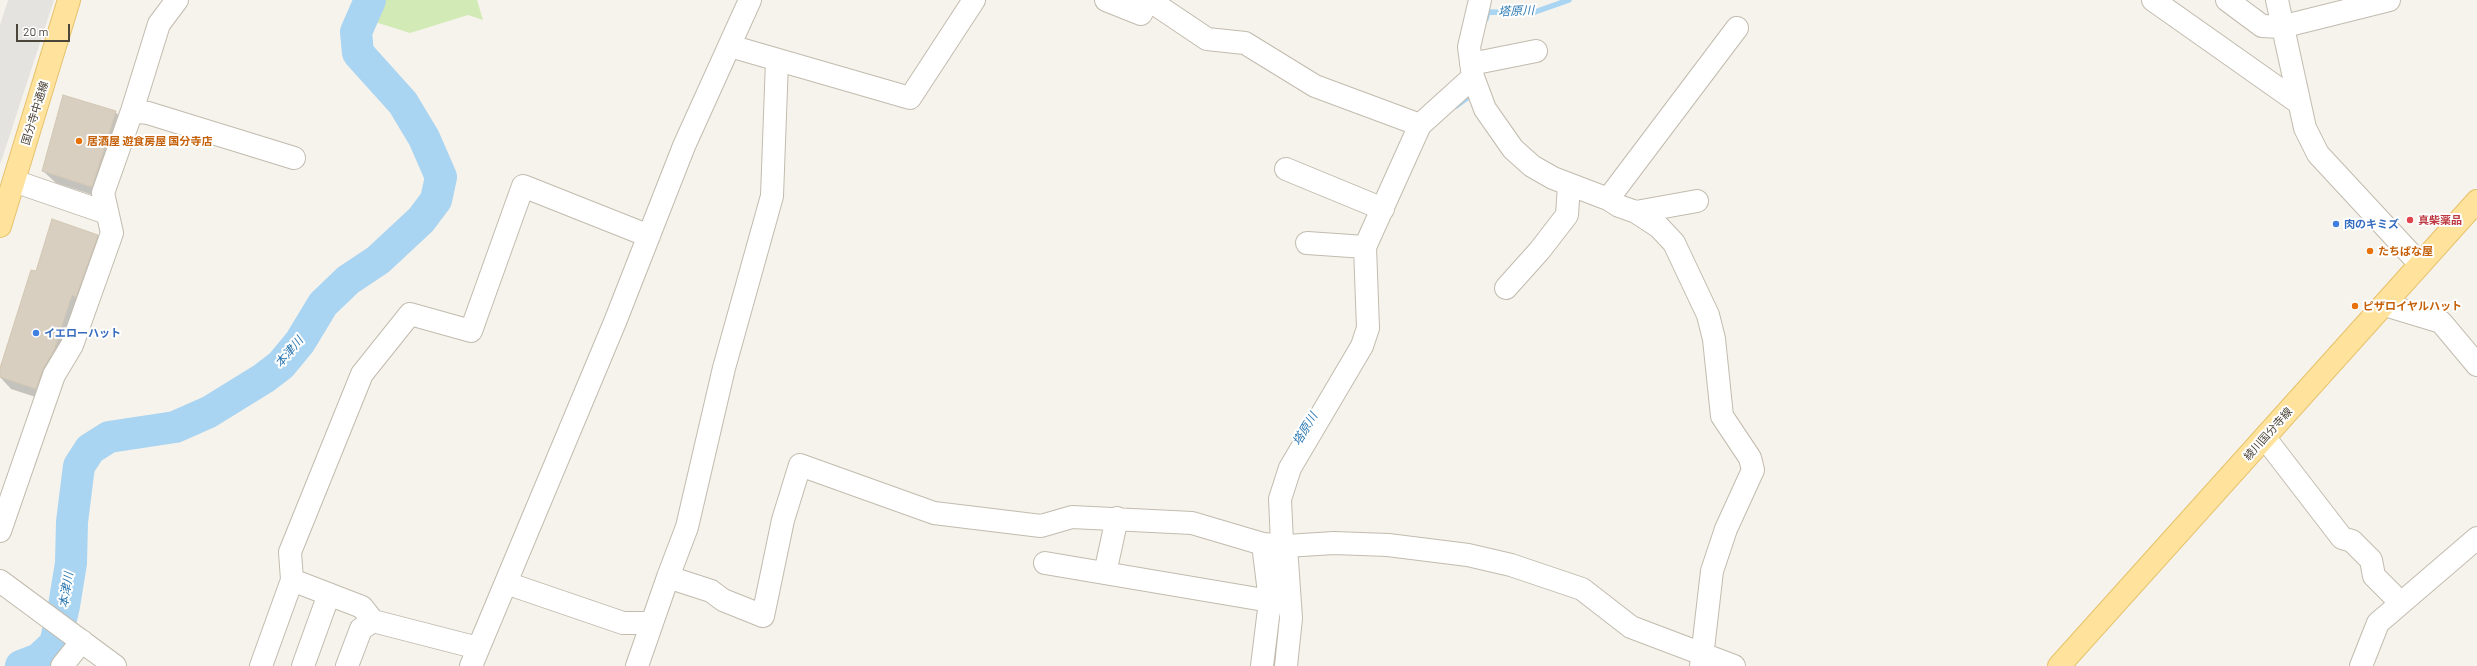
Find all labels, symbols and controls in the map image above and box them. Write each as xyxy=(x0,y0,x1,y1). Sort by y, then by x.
water label: 塔原川 xyxy=(1498,3,1534,19)
scale bar xyxy=(18,16,72,42)
text: 20 m xyxy=(23,24,49,38)
street label: 国分寺中通線 xyxy=(19,80,51,146)
place label: 居酒屋 遊食房屋 国分寺店 xyxy=(87,134,212,148)
marker: 居酒屋 遊食房屋 国分寺店 xyxy=(74,136,84,146)
place label: 真柴薬品 xyxy=(2418,213,2462,227)
marker: 真柴薬品 xyxy=(2405,215,2415,225)
place label: 肉のキミズ xyxy=(2344,217,2399,231)
marker: 肉のキミズ xyxy=(2331,219,2341,229)
place label: たちばな屋 xyxy=(2378,244,2433,258)
marker: たちばな屋 xyxy=(2365,246,2375,256)
place label: ピザロイヤルハット xyxy=(2363,299,2462,313)
marker: ピザロイヤルハット xyxy=(2350,301,2360,311)
place label: イエローハット xyxy=(44,326,121,340)
marker: イエローハット xyxy=(31,328,41,338)
water label: 本津川 xyxy=(272,334,306,370)
street label: 綾川国分寺線 xyxy=(2241,405,2295,463)
water label: 塔原川 xyxy=(1290,410,1320,448)
water label: 本津川 xyxy=(56,571,76,609)

